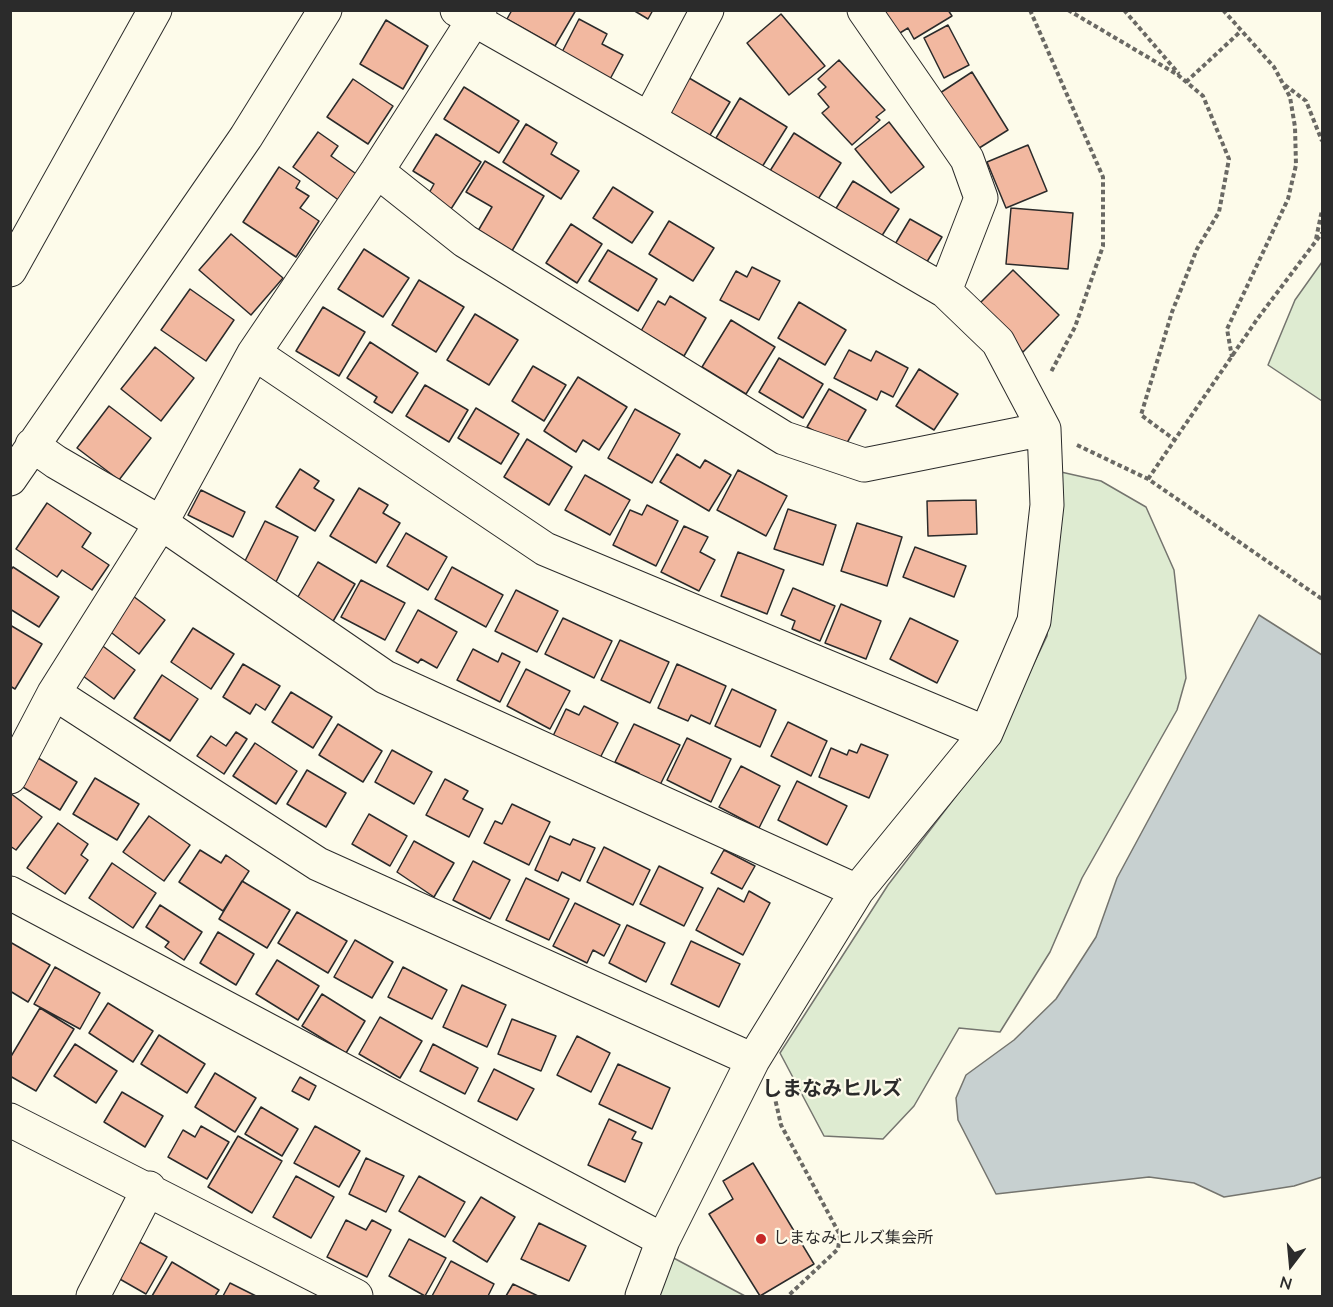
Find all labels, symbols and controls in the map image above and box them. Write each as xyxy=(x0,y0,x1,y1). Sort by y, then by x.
district label: しまなみヒルズ xyxy=(762,1078,902,1102)
place label: しまなみヒルズ集会所 xyxy=(773,1229,933,1249)
marker: しまなみヒルズ集会所 xyxy=(754,1232,768,1246)
north arrow xyxy=(1261,1235,1321,1295)
text: N xyxy=(1277,1270,1295,1295)

